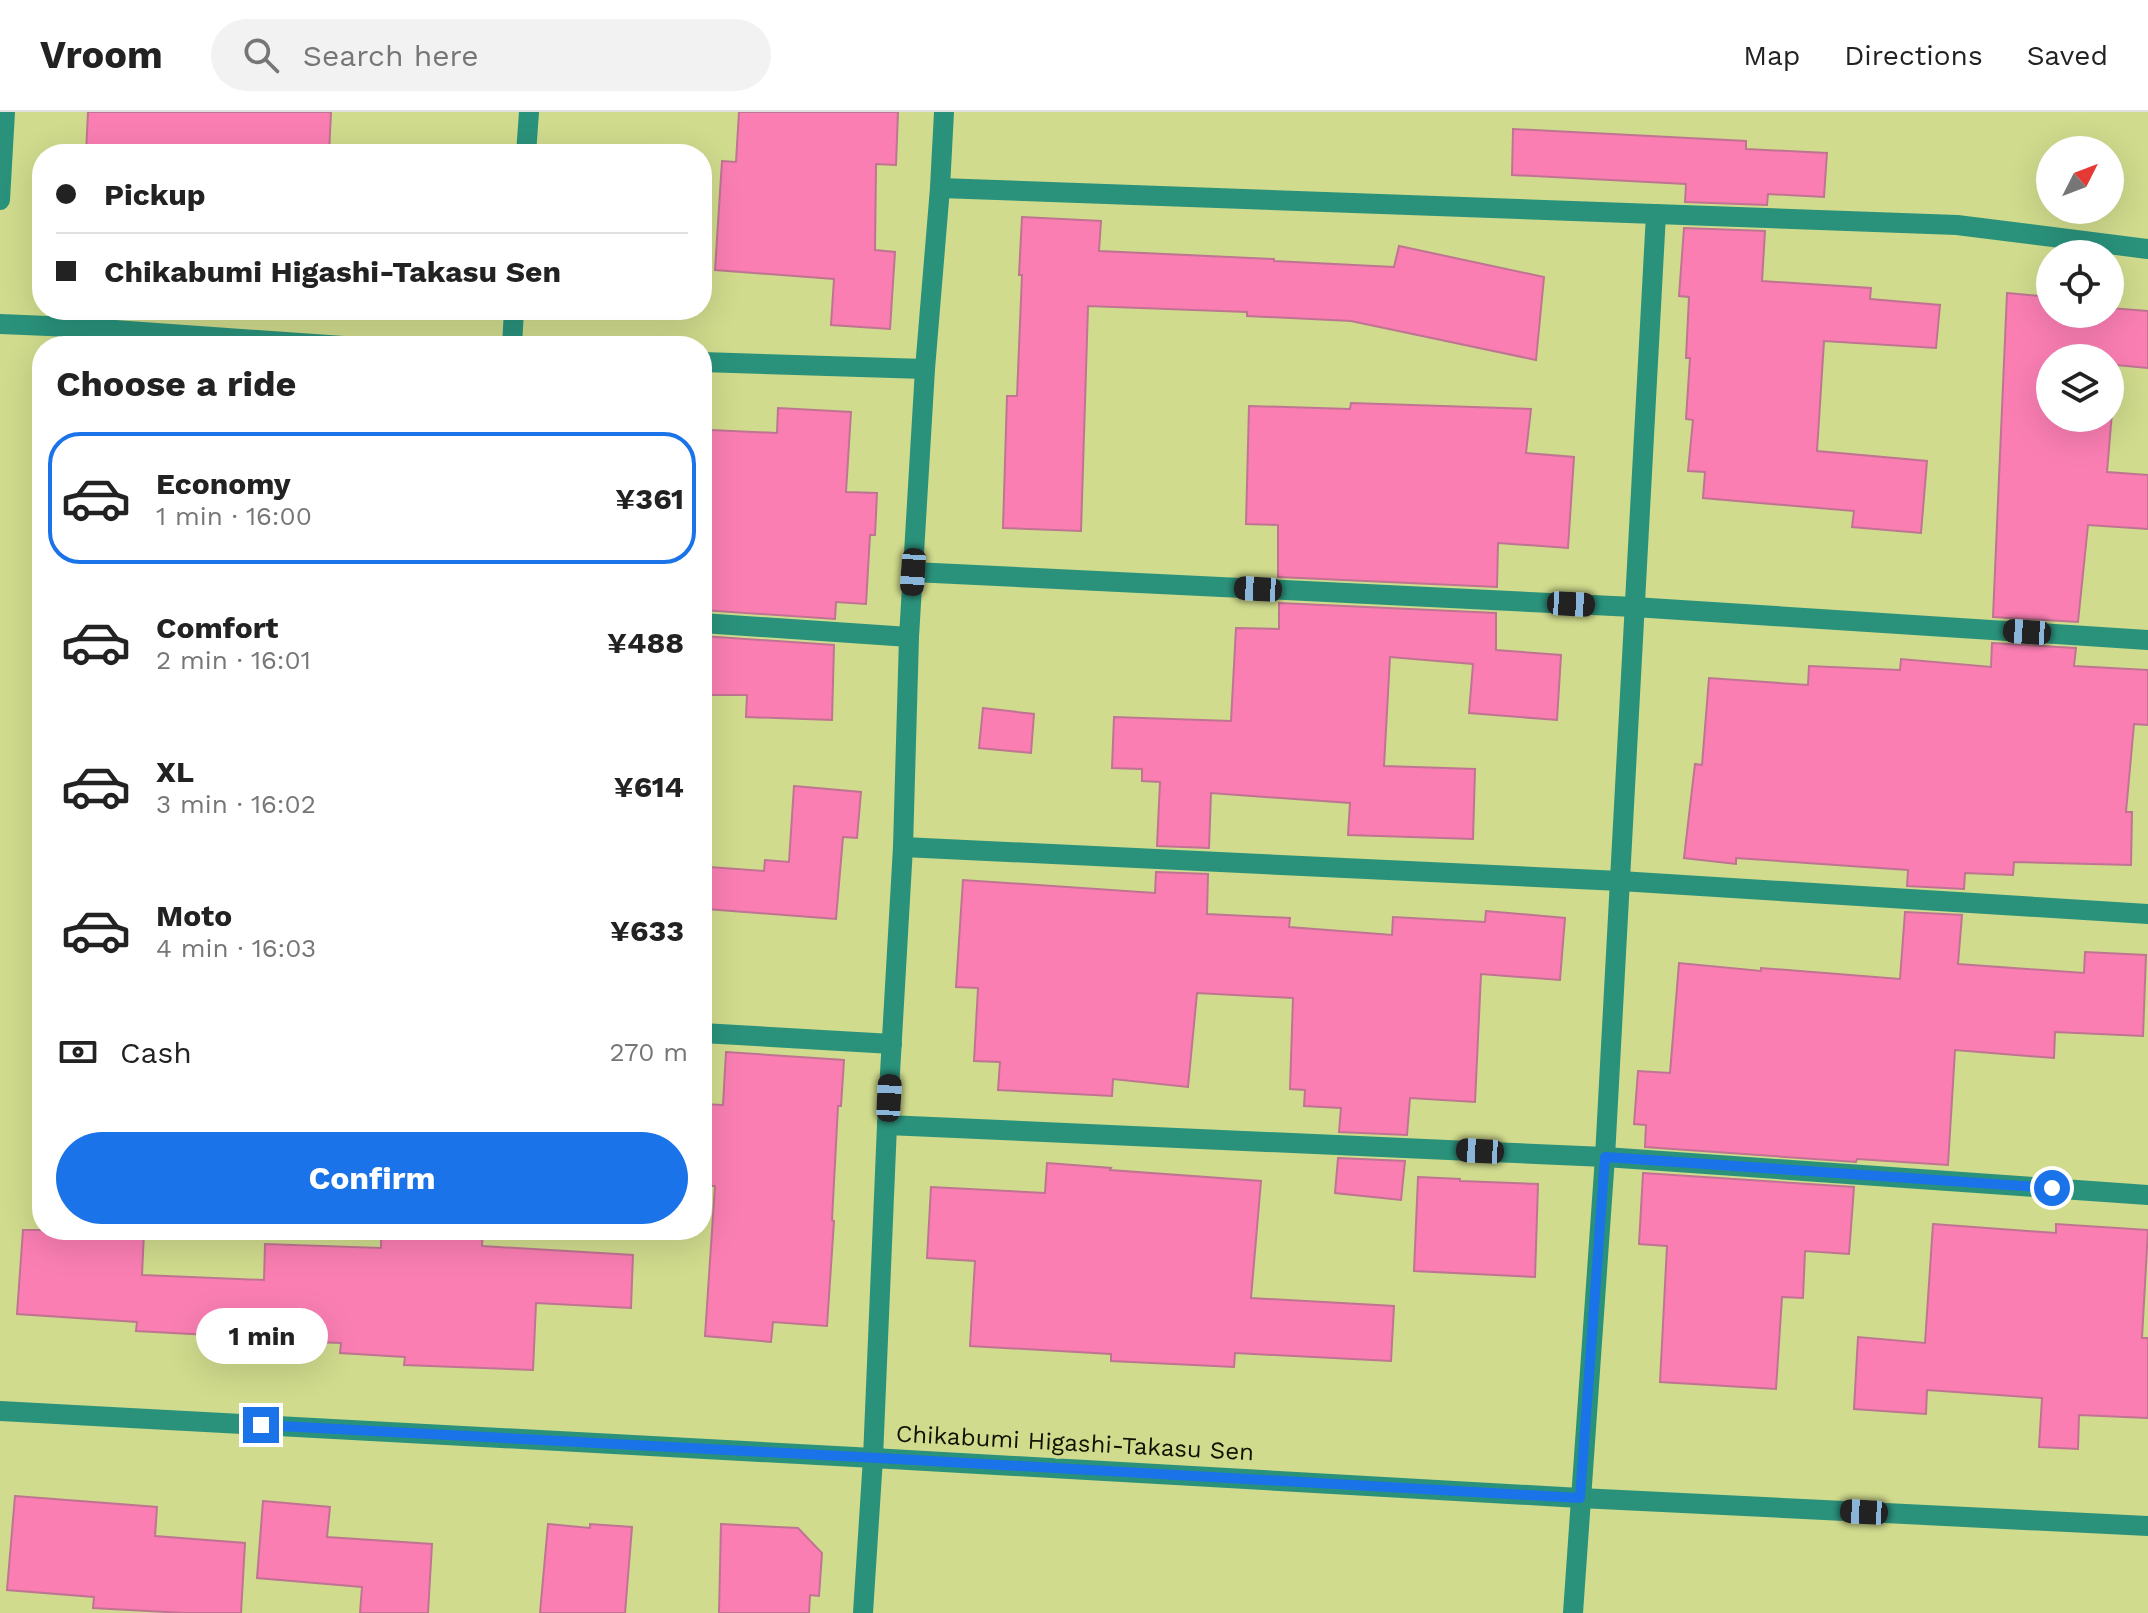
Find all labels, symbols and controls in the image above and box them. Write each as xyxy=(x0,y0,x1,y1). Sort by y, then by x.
search box xyxy=(211,19,771,91)
text: Vroom xyxy=(40,33,163,77)
icon: search xyxy=(239,33,283,77)
text: Search here xyxy=(303,38,479,73)
text: Map xyxy=(1743,39,1800,72)
text: Directions xyxy=(1844,39,1983,72)
text: Saved xyxy=(2027,39,2108,72)
north arrow xyxy=(2036,136,2124,224)
map controls xyxy=(2036,136,2124,432)
text: Pickup xyxy=(104,177,206,212)
button: locate xyxy=(2036,240,2124,328)
text: Chikabumi Higashi-Takasu Sen xyxy=(104,254,561,289)
button: layers xyxy=(2036,344,2124,432)
text: Choose a ride xyxy=(56,363,296,405)
icon: car xyxy=(60,462,132,534)
text: Economy xyxy=(156,466,291,501)
text: ¥361 xyxy=(615,481,684,516)
text: 1 min · 16:00 xyxy=(156,501,312,531)
car xyxy=(899,547,927,597)
car xyxy=(1233,576,1283,602)
car xyxy=(1546,591,1596,617)
icon: car xyxy=(60,606,132,678)
text: Comfort xyxy=(156,610,278,645)
car xyxy=(2002,618,2052,646)
text: ¥488 xyxy=(607,625,684,660)
text: 2 min · 16:01 xyxy=(156,645,311,675)
icon: car xyxy=(60,750,132,822)
text: XL xyxy=(156,754,194,789)
text: ¥614 xyxy=(614,769,684,804)
text: 3 min · 16:02 xyxy=(156,789,316,819)
icon: car xyxy=(60,894,132,966)
text: Moto xyxy=(156,898,232,933)
text: ¥633 xyxy=(610,913,684,948)
text: 4 min · 16:03 xyxy=(156,933,316,963)
icon: cash xyxy=(56,1030,100,1074)
text: Cash xyxy=(120,1035,192,1070)
text: 270 m xyxy=(609,1037,688,1067)
car xyxy=(876,1073,902,1123)
button: Confirm xyxy=(56,1132,688,1224)
car xyxy=(1455,1138,1505,1164)
route start xyxy=(2034,1170,2070,1206)
callout: 1 min xyxy=(195,1309,327,1365)
text: 1 min xyxy=(229,1321,295,1351)
route end xyxy=(243,1407,279,1443)
street label: Chikabumi Higashi-Takasu Sen xyxy=(895,1420,1255,1466)
car xyxy=(1839,1499,1889,1525)

